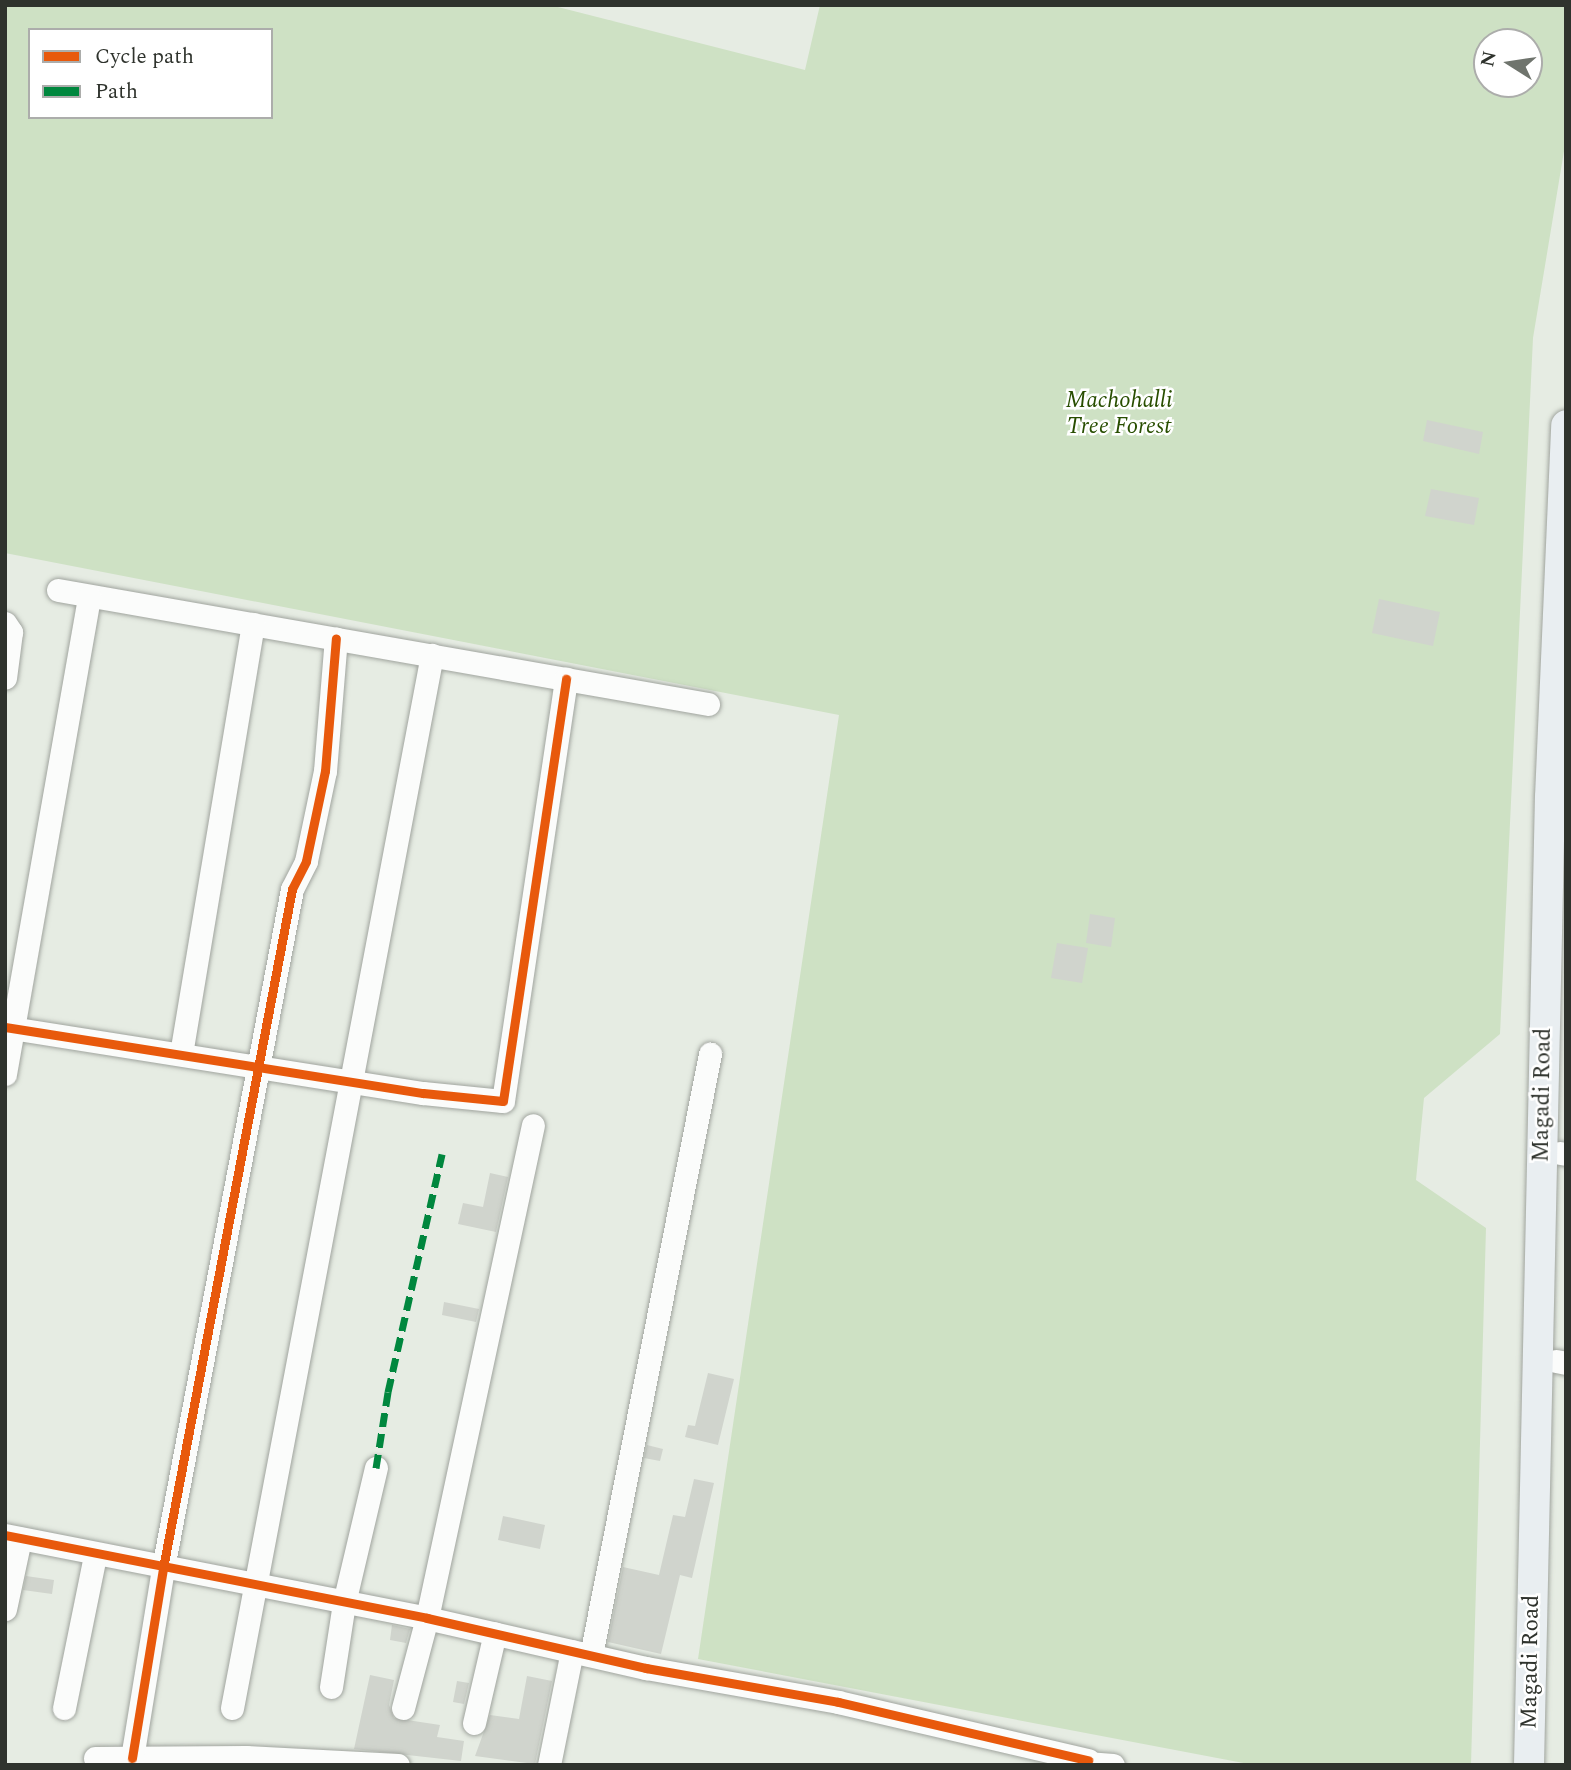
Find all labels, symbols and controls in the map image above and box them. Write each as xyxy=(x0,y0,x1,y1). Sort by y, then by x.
legend xyxy=(28,28,273,119)
north arrow xyxy=(1473,28,1543,98)
text: Cycle path xyxy=(95,41,194,73)
text: N xyxy=(1473,48,1505,70)
text: Path xyxy=(95,76,138,108)
park label: Machohalli Tree Forest xyxy=(1065,387,1173,441)
street label: Magadi Road xyxy=(1528,1028,1558,1162)
street label: Magadi Road xyxy=(1516,1595,1546,1729)

